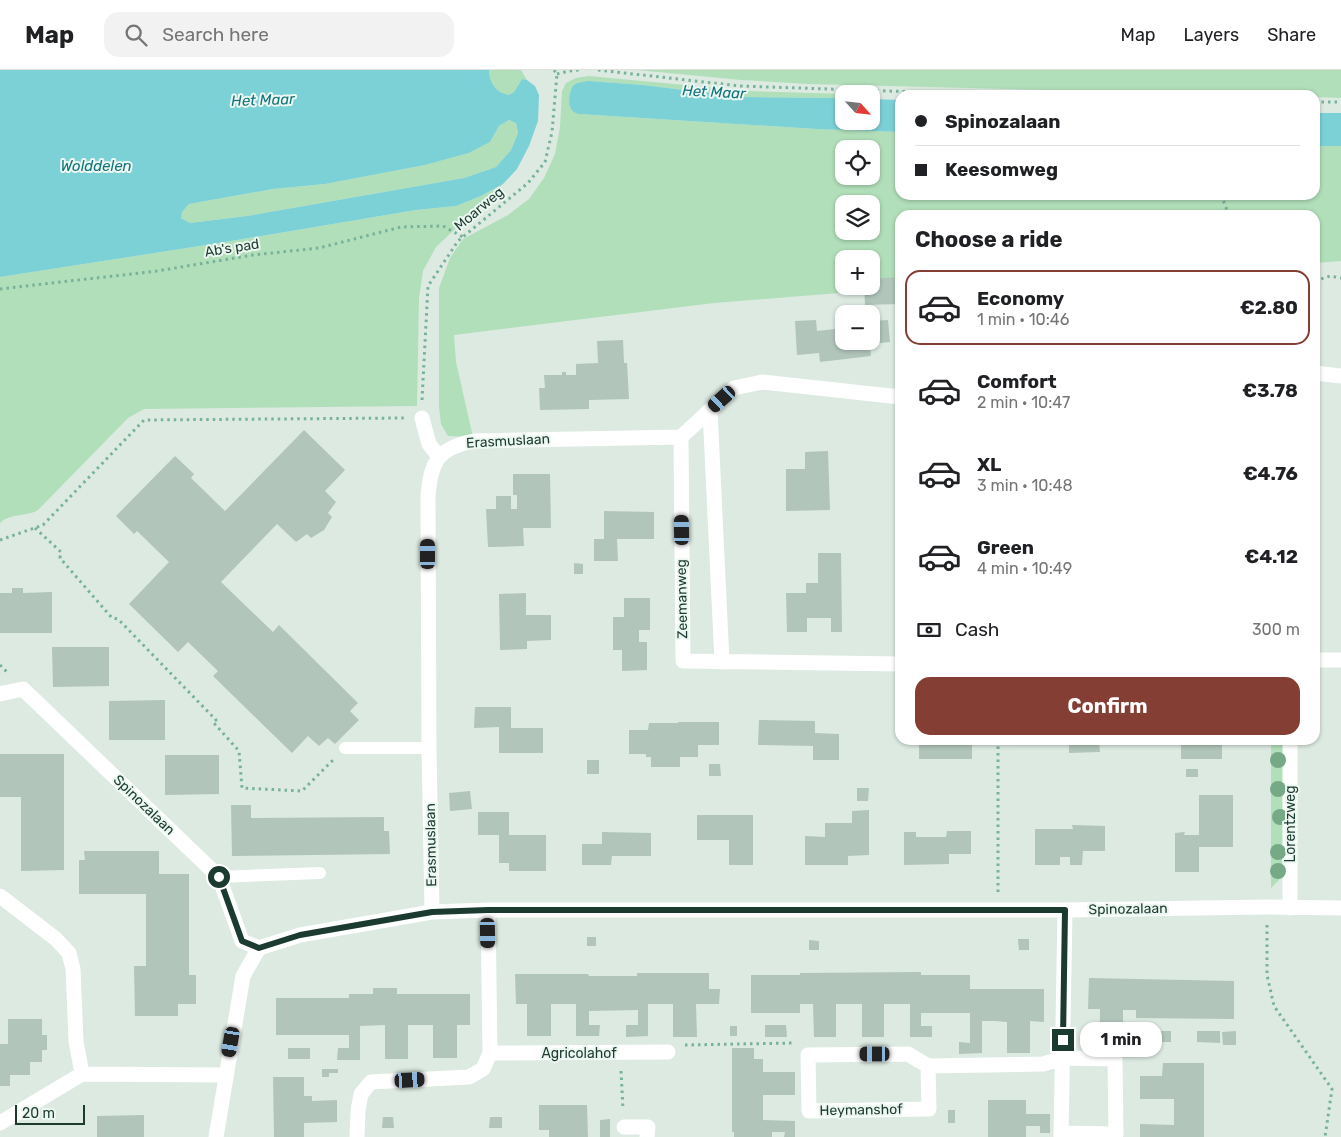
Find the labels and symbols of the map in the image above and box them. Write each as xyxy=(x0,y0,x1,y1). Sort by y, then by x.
water label: Het Maar xyxy=(682,81,748,103)
north arrow xyxy=(835,85,880,130)
water label: Het Maar xyxy=(231,90,296,110)
water label: Wolddelen xyxy=(60,157,132,175)
street label: Moarweg xyxy=(451,183,507,235)
street label: Ab's pad xyxy=(204,235,260,261)
car xyxy=(705,383,738,415)
street label: Erasmuslaan xyxy=(466,430,550,452)
car xyxy=(674,515,689,545)
car xyxy=(420,539,435,569)
street label: Zeemanweg xyxy=(673,559,691,639)
street label: Spinozalaan xyxy=(110,771,178,839)
street label: Lorentzweg xyxy=(1282,785,1299,863)
street label: Erasmuslaan xyxy=(422,803,440,887)
route start xyxy=(208,866,230,888)
street label: Spinozalaan xyxy=(1088,900,1168,918)
car xyxy=(480,918,495,948)
callout: 1 min xyxy=(1080,1022,1163,1058)
car xyxy=(221,1026,240,1058)
route end xyxy=(1052,1029,1074,1051)
street label: Agricolahof xyxy=(541,1045,617,1062)
car xyxy=(860,1047,890,1062)
car xyxy=(394,1072,425,1088)
street label: Heymanshof xyxy=(819,1101,903,1119)
scale bar xyxy=(15,1102,85,1125)

